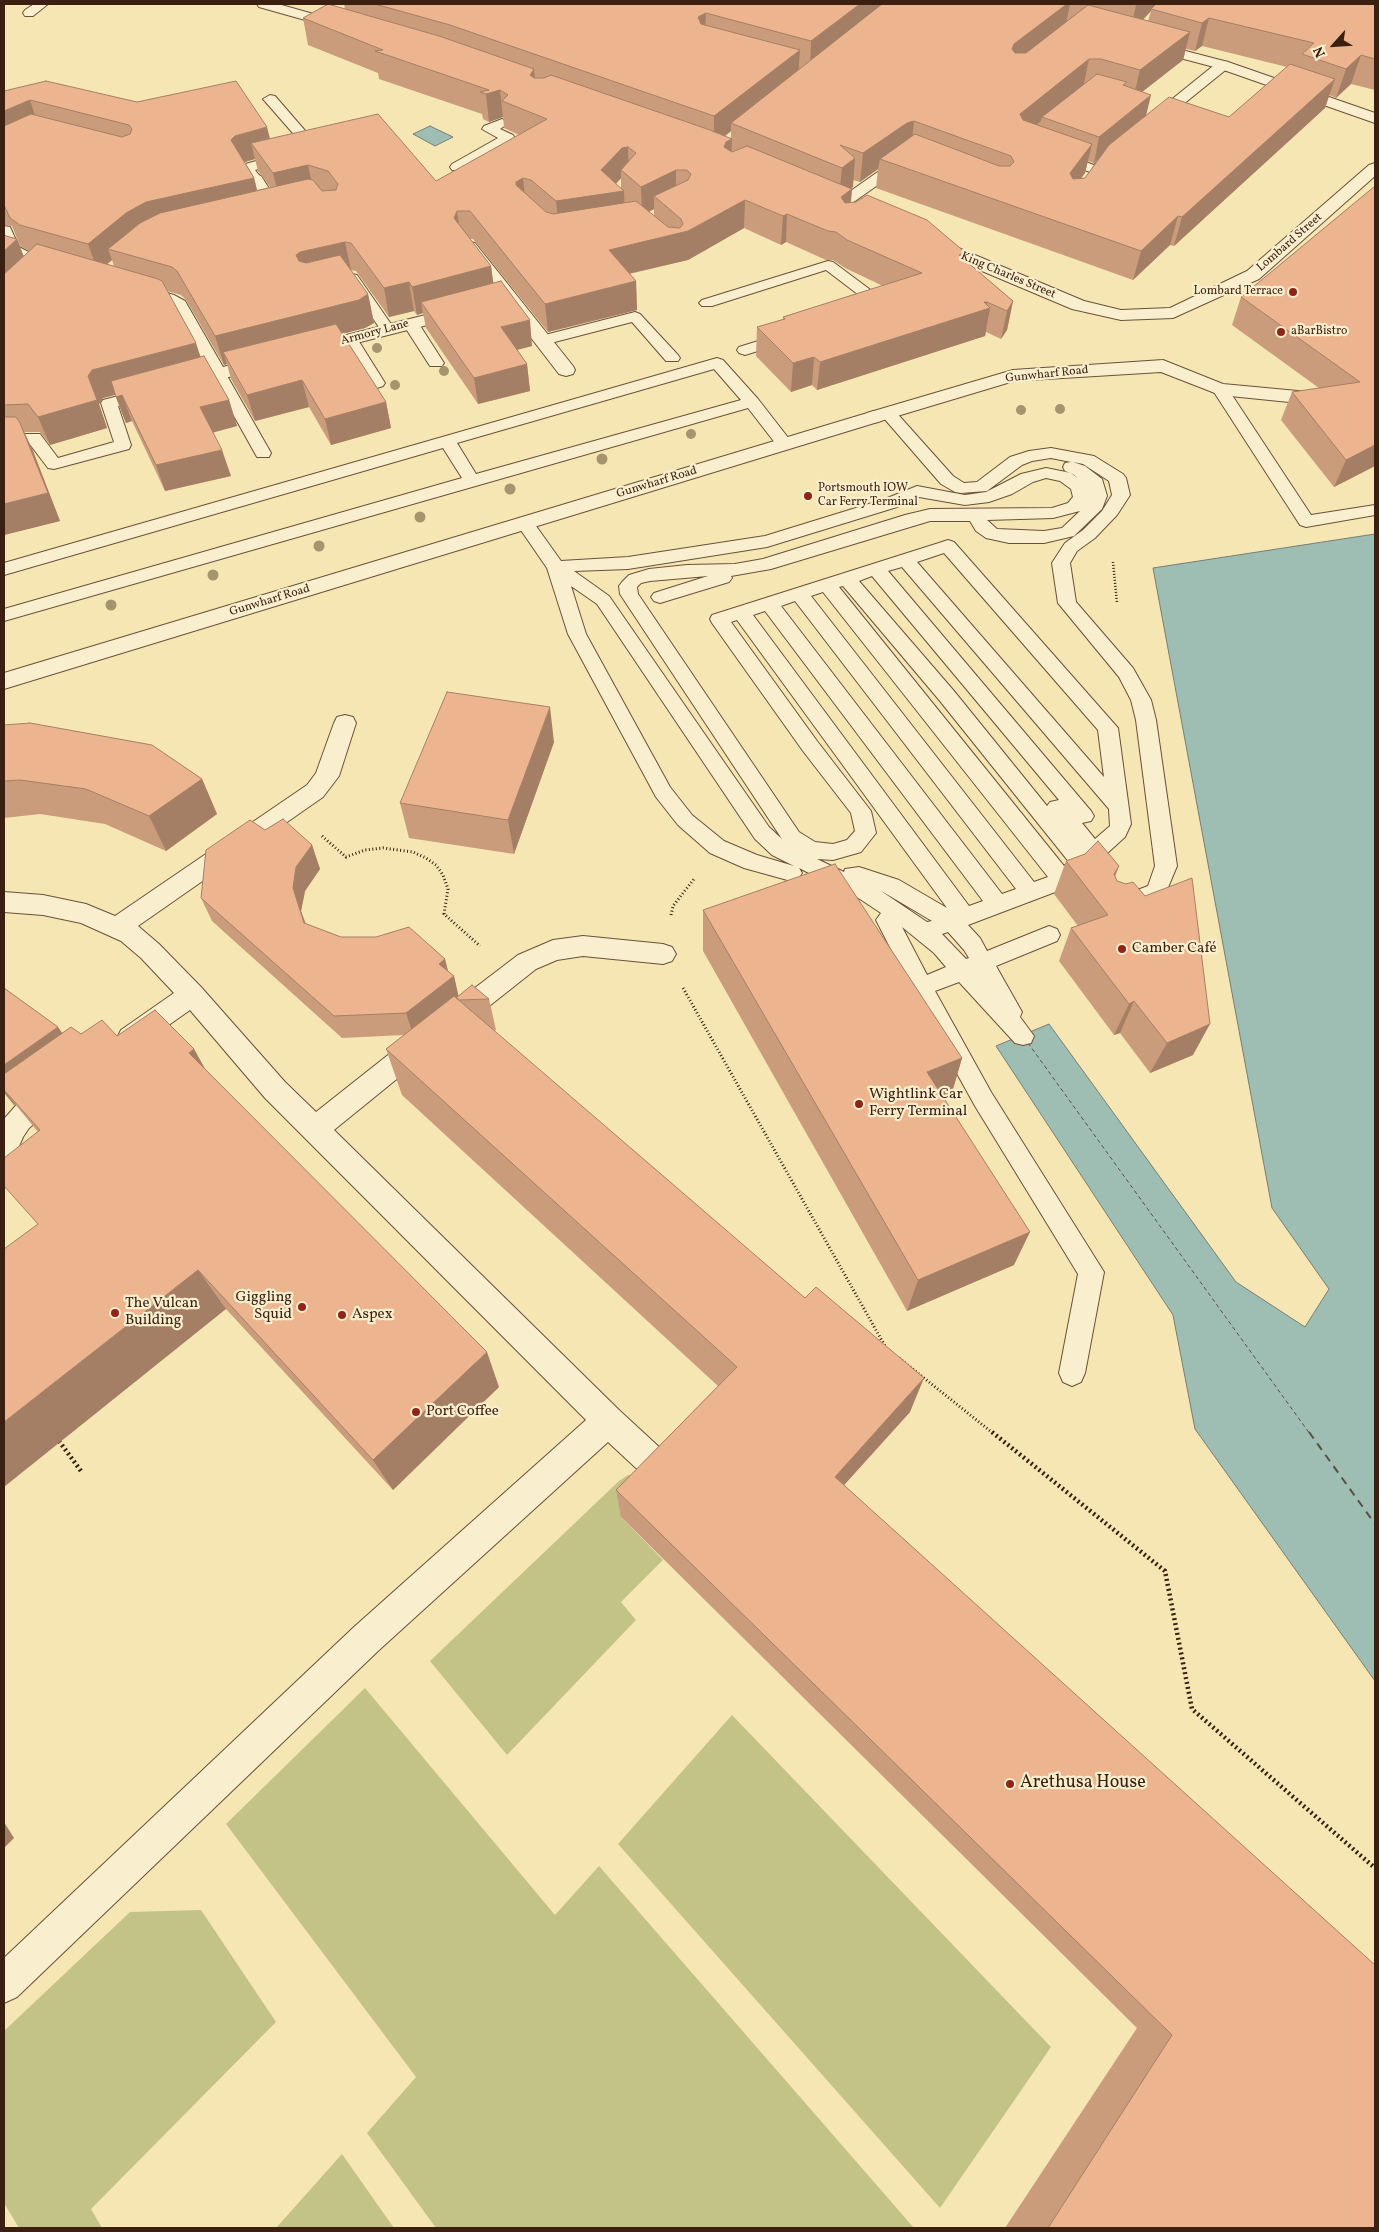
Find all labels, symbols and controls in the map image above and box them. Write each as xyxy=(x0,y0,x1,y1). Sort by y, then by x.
north arrow xyxy=(1309,20,1359,70)
text: N xyxy=(1309,43,1331,61)
street label: Lombard Street xyxy=(1254,211,1326,275)
street label: King Charles Street xyxy=(958,250,1058,302)
place label: Lombard Terrace xyxy=(1194,285,1283,299)
marker: Lombard Terrace xyxy=(1287,286,1299,298)
street label: Armory Lane xyxy=(339,317,411,349)
place label: aBarBistro xyxy=(1291,325,1347,339)
marker: aBarBistro xyxy=(1275,326,1287,338)
street label: Gunwharf Road xyxy=(1005,363,1089,387)
street label: Gunwharf Road xyxy=(615,464,699,502)
place label: Portsmouth IOW Car Ferry Terminal xyxy=(818,482,918,510)
marker: Portsmouth IOW Car Ferry Terminal xyxy=(802,490,814,502)
street label: Gunwharf Road xyxy=(228,582,312,620)
place label: Camber Café xyxy=(1132,940,1217,958)
marker: Camber Café xyxy=(1116,943,1128,955)
place label: Wightlink Car Ferry Terminal xyxy=(869,1086,967,1121)
marker: Wightlink Car Ferry Terminal xyxy=(853,1098,865,1110)
place label: Giggling Squid xyxy=(236,1289,292,1324)
place label: The Vulcan Building xyxy=(125,1295,198,1330)
marker: Giggling Squid xyxy=(296,1301,308,1313)
place label: Aspex xyxy=(352,1306,392,1324)
marker: The Vulcan Building xyxy=(109,1307,121,1319)
marker: Aspex xyxy=(336,1309,348,1321)
place label: Port Coffee xyxy=(426,1403,499,1421)
marker: Port Coffee xyxy=(410,1406,422,1418)
place label: Arethusa House xyxy=(1020,1773,1146,1795)
marker: Arethusa House xyxy=(1004,1778,1016,1790)

